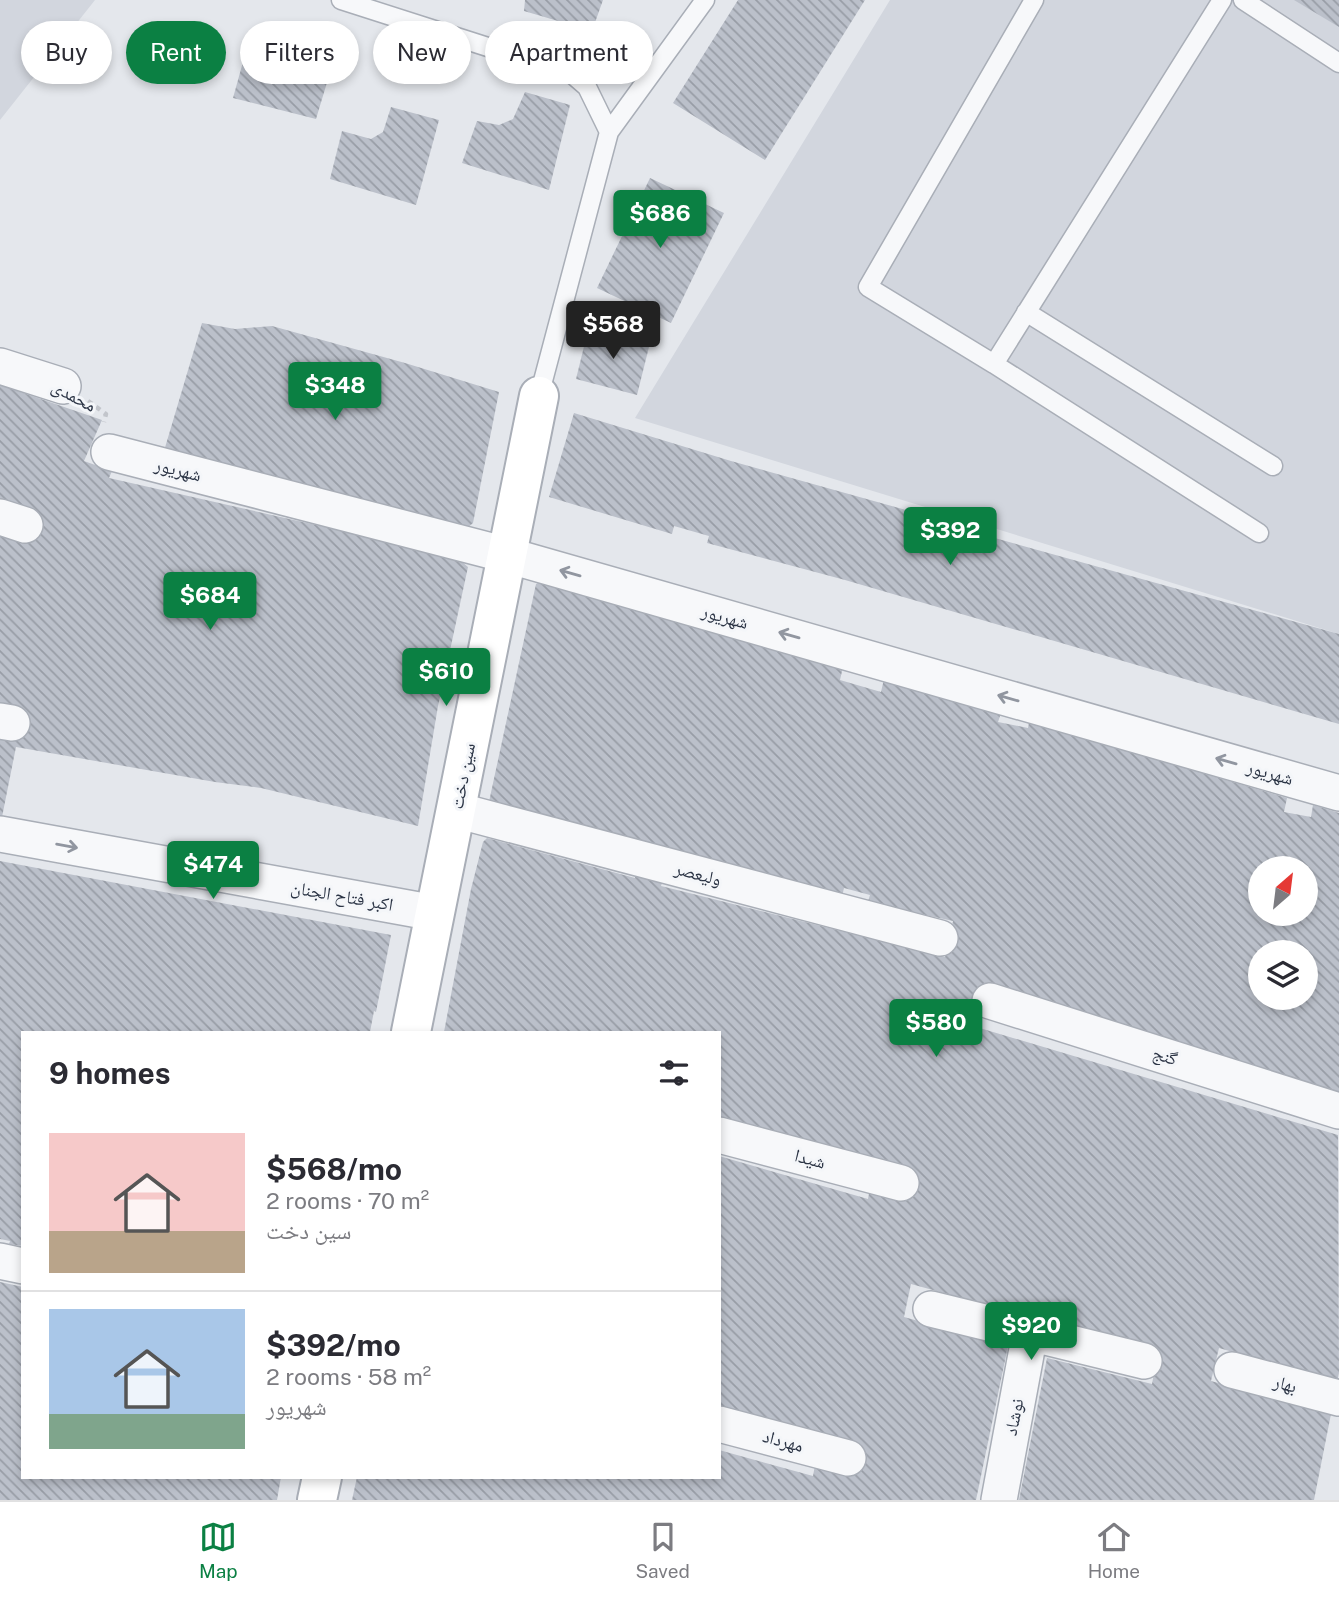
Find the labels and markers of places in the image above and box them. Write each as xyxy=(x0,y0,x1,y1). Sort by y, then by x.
pin: $686 xyxy=(619,190,701,250)
pin: $568 xyxy=(572,302,654,361)
pin: $348 xyxy=(294,362,376,422)
pin: $392 xyxy=(909,508,991,567)
pin: $684 xyxy=(169,572,251,632)
pin: $610 xyxy=(405,648,487,708)
pin: $474 xyxy=(172,842,254,901)
pin: $580 xyxy=(895,1000,977,1059)
pin: $920 xyxy=(990,1302,1072,1362)

